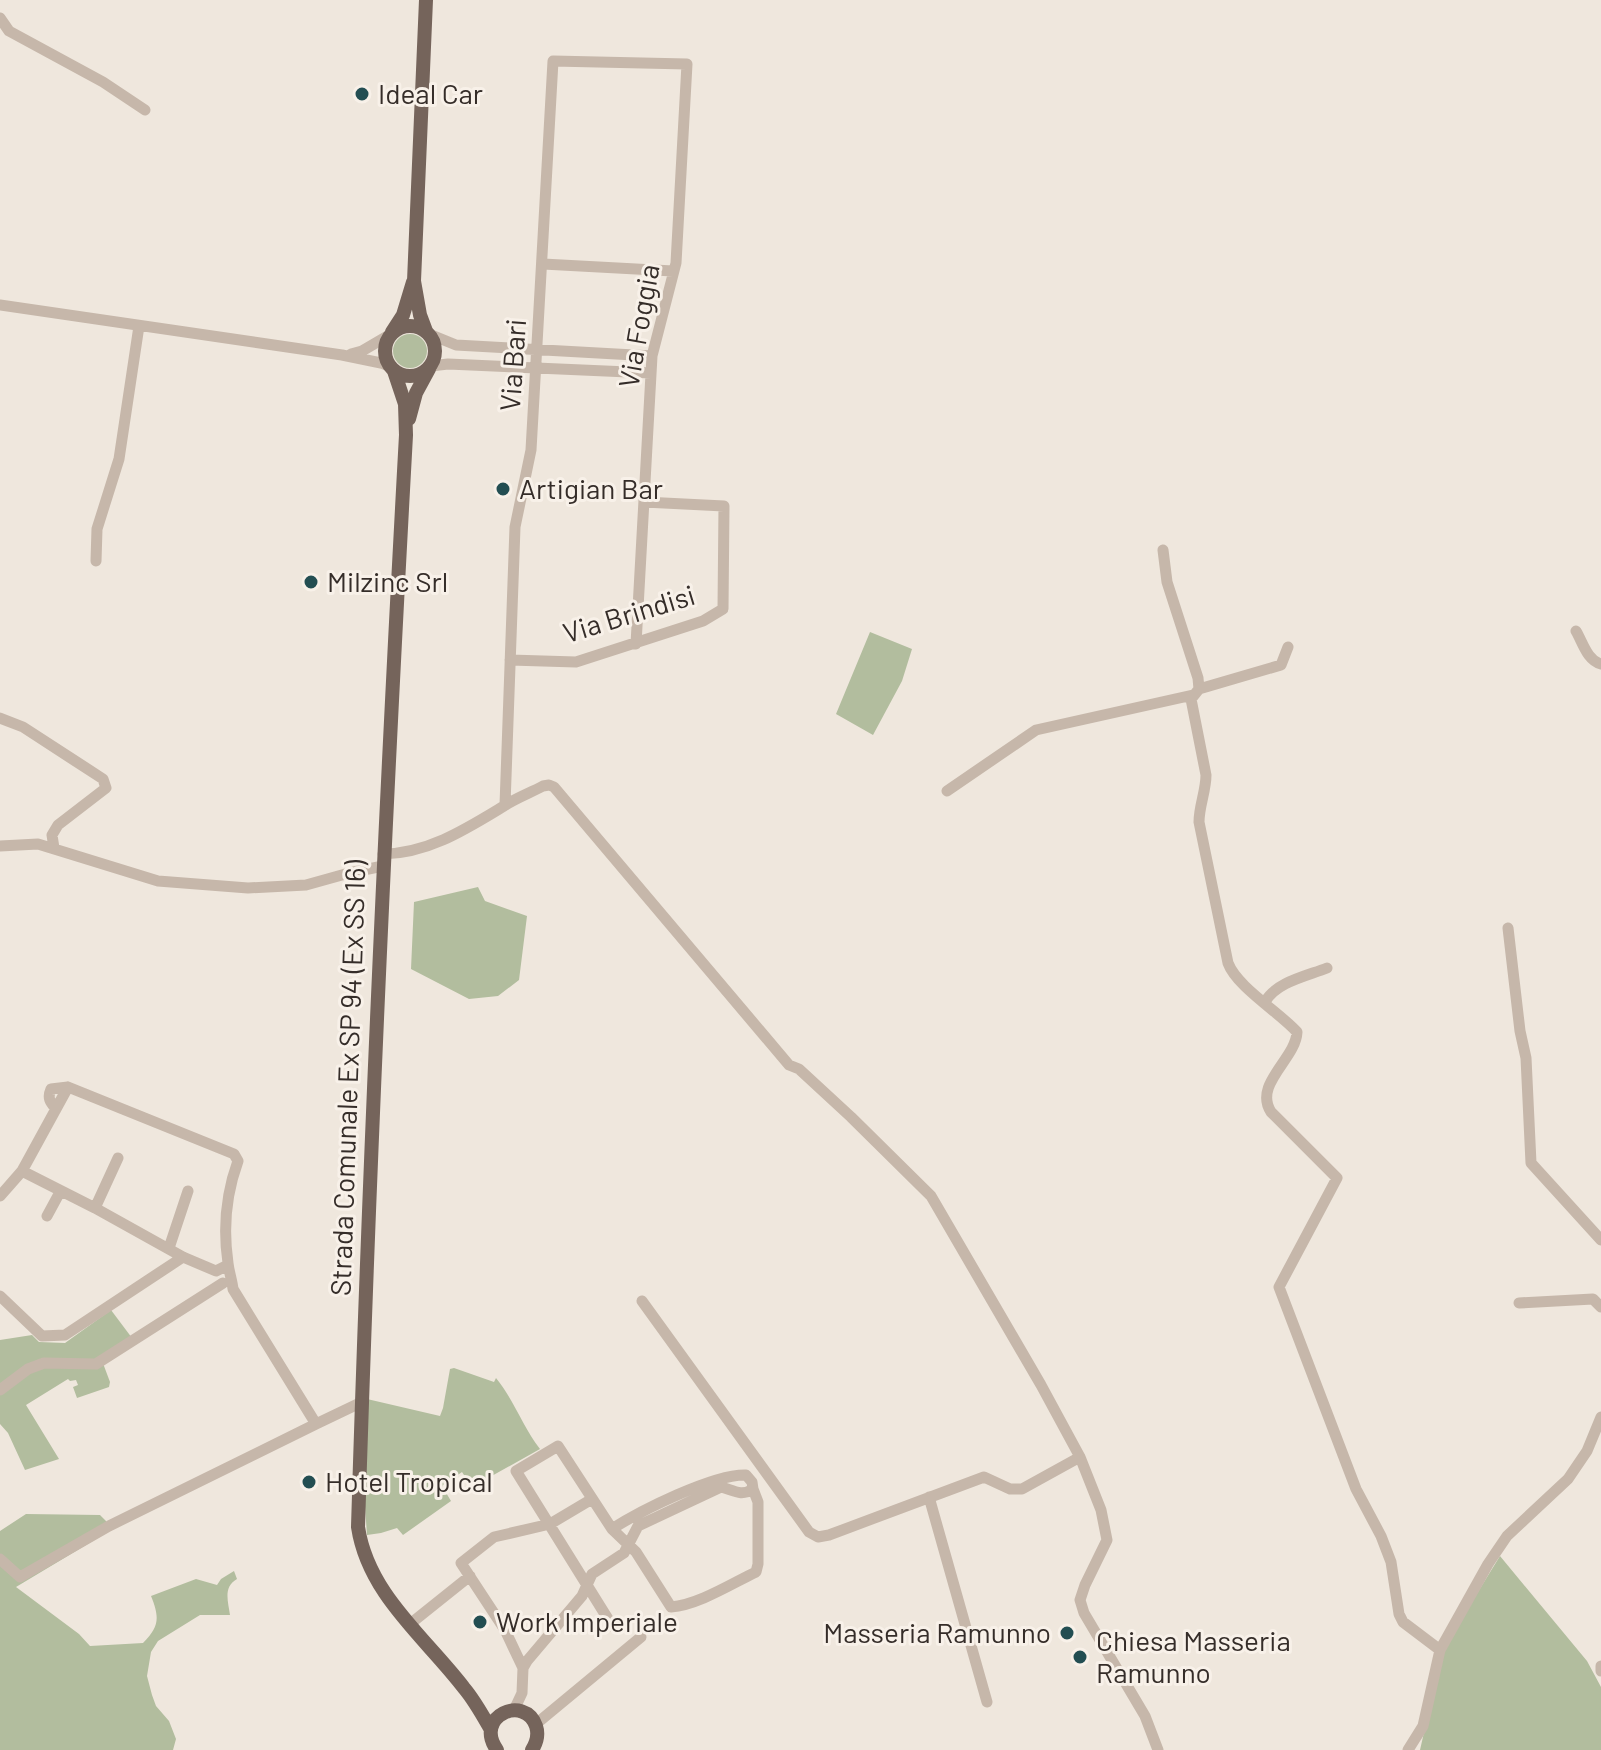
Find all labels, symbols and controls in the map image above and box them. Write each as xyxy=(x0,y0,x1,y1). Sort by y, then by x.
place label: Ideal Car xyxy=(378,76,483,110)
marker: Ideal Car xyxy=(353,85,371,103)
street label: Via Foggia xyxy=(610,261,666,390)
street label: Via Bari xyxy=(492,318,532,412)
place label: Artigian Bar xyxy=(519,471,663,505)
marker: Artigian Bar xyxy=(494,480,512,498)
place label: Milzinc Srl xyxy=(327,564,448,598)
marker: Milzinc Srl xyxy=(302,573,320,591)
street label: Via Brindisi xyxy=(559,577,699,649)
street label: Strada Comunale Ex SP 94 (Ex SS 16) xyxy=(322,859,372,1296)
place label: Hotel Tropical xyxy=(325,1464,493,1498)
marker: Hotel Tropical xyxy=(300,1473,318,1491)
place label: Work Imperiale xyxy=(496,1604,678,1638)
marker: Work Imperiale xyxy=(471,1613,489,1631)
place label: Masseria Ramunno xyxy=(823,1615,1051,1649)
place label: Chiesa Masseria Ramunno xyxy=(1096,1623,1291,1689)
marker: Masseria Ramunno xyxy=(1058,1624,1076,1642)
marker: Chiesa Masseria Ramunno xyxy=(1071,1648,1089,1666)

